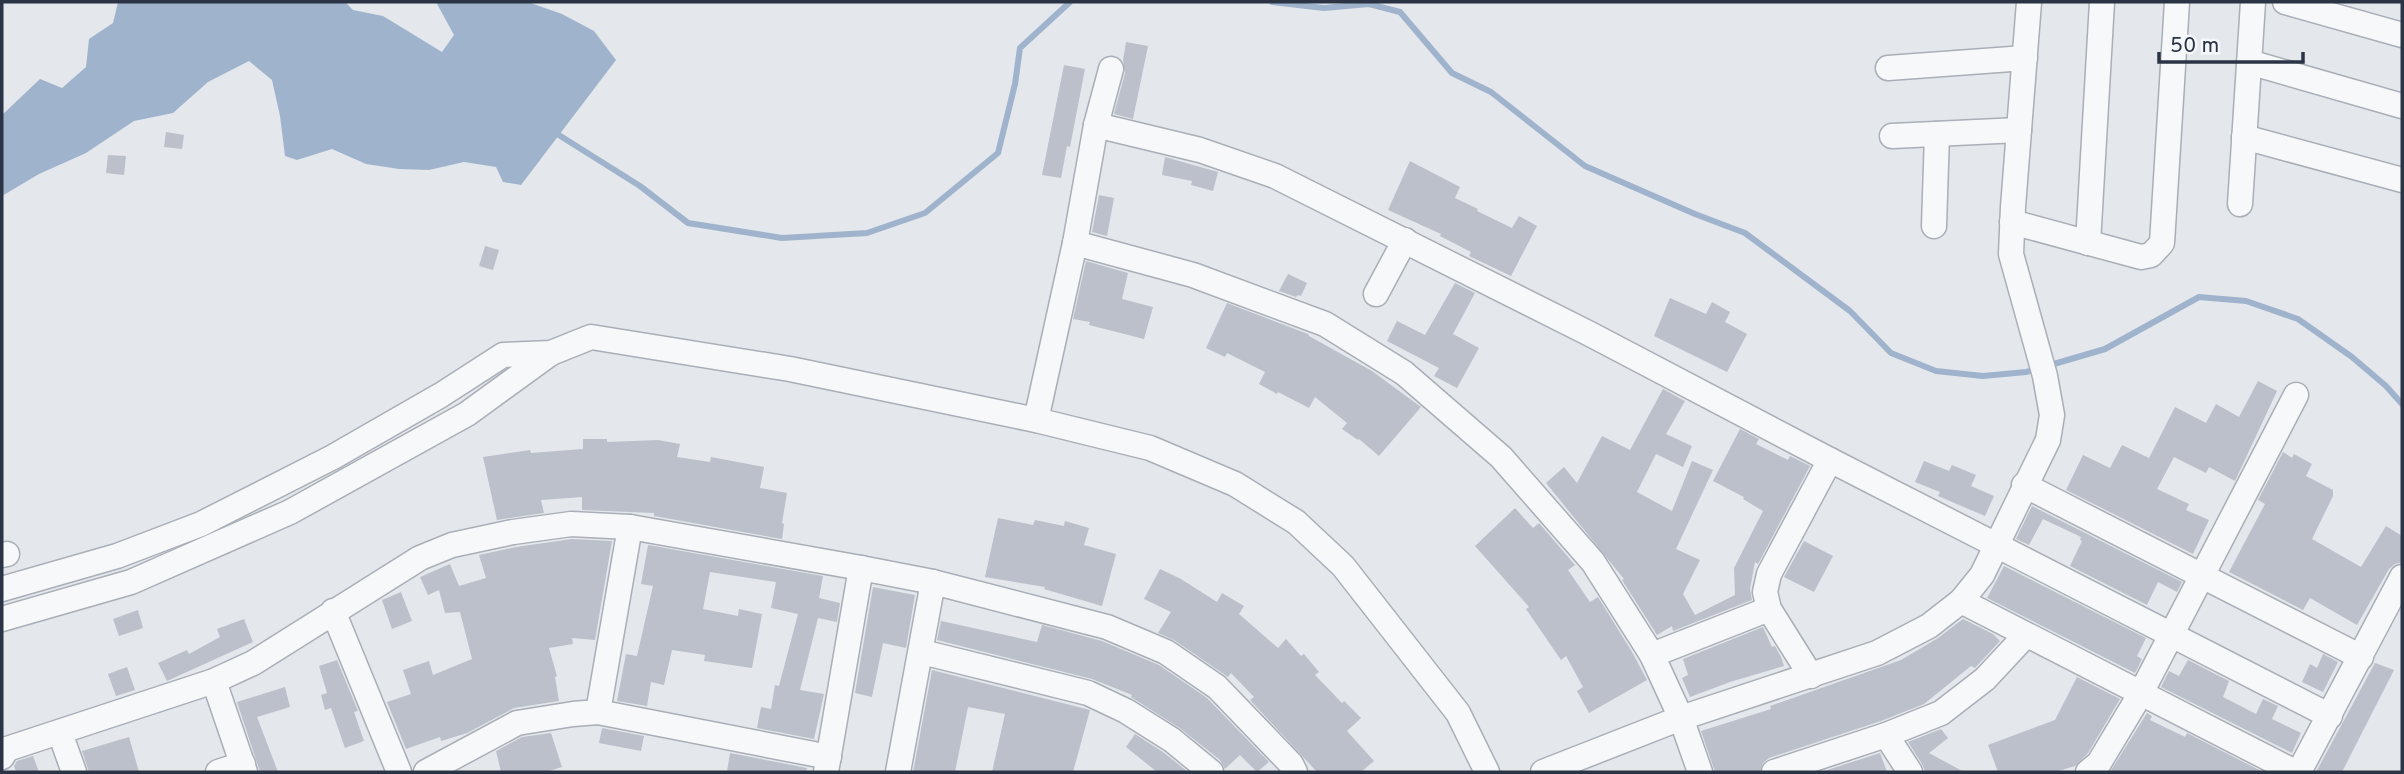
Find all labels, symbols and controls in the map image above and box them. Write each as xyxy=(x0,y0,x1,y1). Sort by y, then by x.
scale bar xyxy=(2159,21,2302,65)
text: 50 m xyxy=(2170,33,2219,60)

